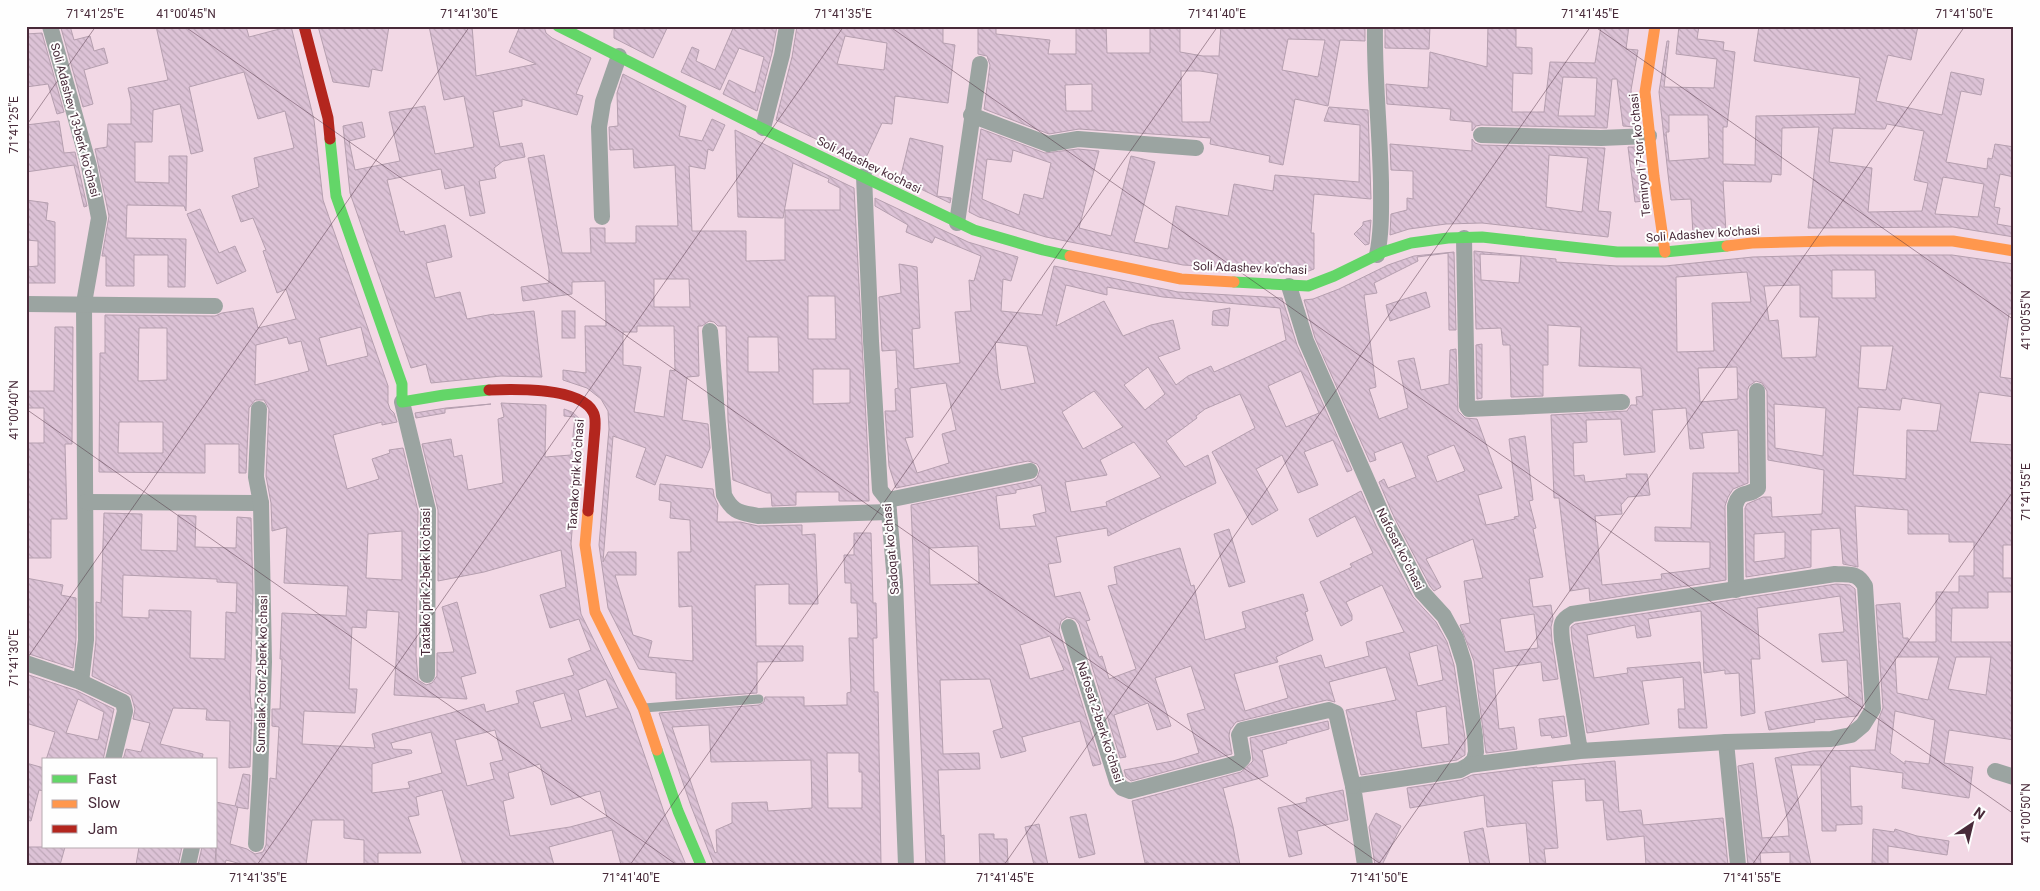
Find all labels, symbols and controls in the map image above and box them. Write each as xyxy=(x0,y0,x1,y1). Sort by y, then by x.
text: 71°41'25"E xyxy=(66,7,124,21)
text: 41°00'45"N xyxy=(156,7,216,21)
text: 71°41'30"E xyxy=(440,7,498,21)
text: 71°41'35"E xyxy=(814,7,872,21)
text: 71°41'40"E xyxy=(1188,7,1246,21)
text: 71°41'45"E xyxy=(1561,7,1619,21)
text: 71°41'50"E xyxy=(1935,7,1993,21)
street label: Soli Adashev 13-berk koʻchasi xyxy=(48,41,102,199)
street label: Temiryoʻl 7-tor koʻchasi xyxy=(1627,93,1653,217)
text: 71°41'25"E xyxy=(7,96,21,154)
street label: Soli Adashev ko'chasi xyxy=(815,134,923,196)
street label: Soli Adashev ko'chasi xyxy=(1646,223,1761,245)
street label: Soli Adashev ko'chasi xyxy=(1193,259,1307,277)
text: 41°00'55"N xyxy=(2019,290,2033,350)
text: 41°00'40"N xyxy=(7,380,21,440)
street label: Taxtakoʻprik koʻchasi xyxy=(565,419,587,531)
text: 71°41'55"E xyxy=(2019,463,2033,521)
street label: Sadoqat koʻchasi xyxy=(880,503,902,595)
street label: Nafosat koʻchasi xyxy=(1373,506,1427,592)
street label: Taxtakoʻprik 2-berk koʻchasi xyxy=(419,508,433,656)
street label: Sumalak 2-tor 2-berk koʻchasi xyxy=(254,595,270,753)
text: 71°41'30"E xyxy=(7,629,21,687)
street label: Nafosat 2-berk koʻchasi xyxy=(1074,660,1126,784)
legend xyxy=(42,758,218,848)
text: Fast xyxy=(88,770,117,788)
text: 41°00'50"N xyxy=(2019,783,2033,843)
text: Slow xyxy=(88,794,120,812)
north arrow xyxy=(1948,798,1998,848)
text: N xyxy=(1971,804,1988,823)
text: Jam xyxy=(88,820,118,838)
text: 71°41'35"E xyxy=(229,871,287,885)
text: 71°41'40"E xyxy=(602,871,660,885)
text: 71°41'45"E xyxy=(976,871,1034,885)
text: 71°41'50"E xyxy=(1350,871,1408,885)
text: 71°41'55"E xyxy=(1723,871,1781,885)

